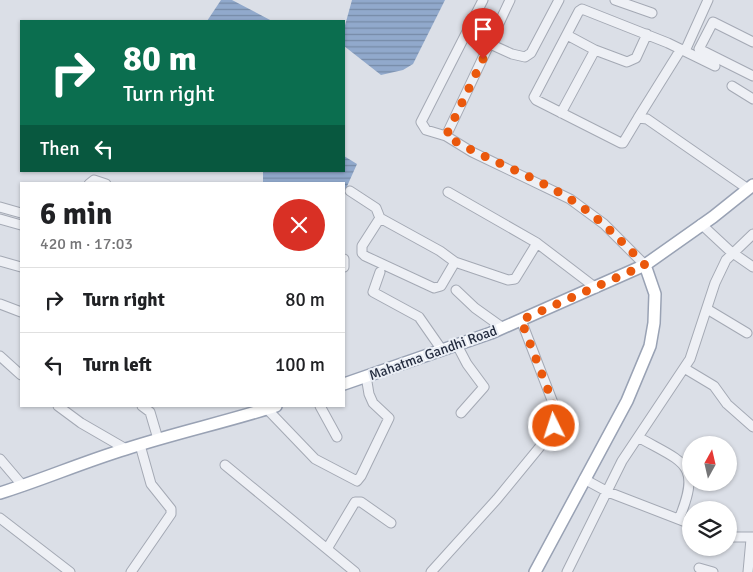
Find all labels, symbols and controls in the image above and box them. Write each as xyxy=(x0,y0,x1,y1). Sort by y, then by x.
pin xyxy=(462,8,504,59)
icon: arrive xyxy=(469,15,497,43)
text: 80 m xyxy=(123,37,197,80)
icon: right xyxy=(40,40,105,105)
text: Turn right xyxy=(123,80,215,107)
icon: left xyxy=(90,135,118,163)
text: Then xyxy=(40,137,80,161)
text: 6 min xyxy=(40,196,112,233)
button: close xyxy=(273,199,325,251)
text: 420 m · 17:03 xyxy=(40,234,133,254)
icon: right xyxy=(40,286,68,314)
text: Turn right xyxy=(83,288,165,312)
text: 80 m xyxy=(285,288,325,312)
street label: Mahatma Gandhi Road xyxy=(367,322,499,384)
icon: left xyxy=(40,351,68,379)
text: Turn left xyxy=(83,353,152,377)
text: 100 m xyxy=(275,353,325,377)
position arrow xyxy=(527,399,579,451)
north arrow xyxy=(682,436,738,491)
map controls xyxy=(682,436,737,556)
button: layers xyxy=(682,501,737,556)

